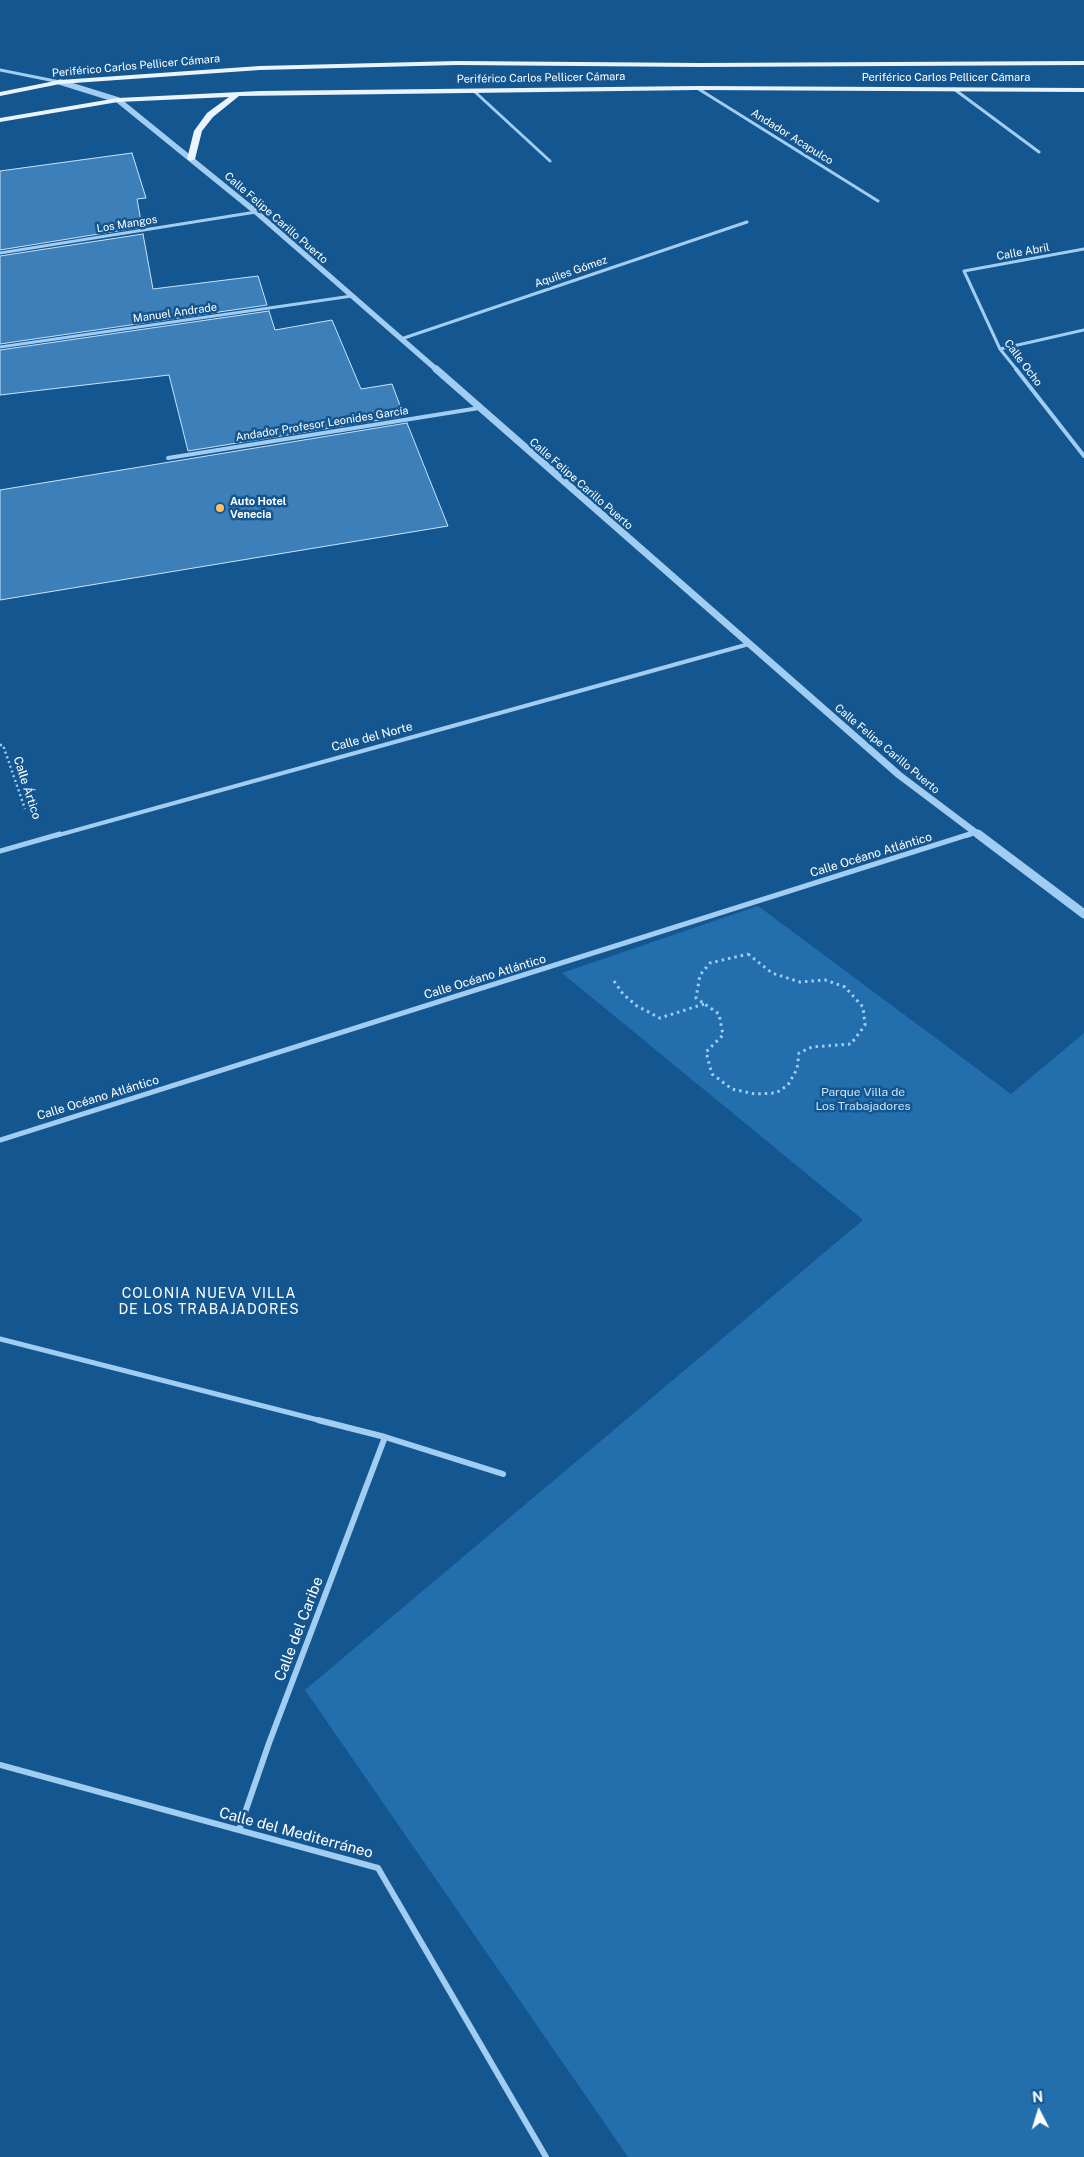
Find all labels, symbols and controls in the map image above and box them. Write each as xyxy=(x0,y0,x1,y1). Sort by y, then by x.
street label: Periférico Carlos Pellicer Cámara xyxy=(51,52,221,80)
street label: Periférico Carlos Pellicer Cámara xyxy=(457,70,625,86)
street label: Periférico Carlos Pellicer Cámara xyxy=(862,71,1030,85)
street label: Andador Acapulco xyxy=(748,106,836,168)
street label: Calle Felipe Carillo Puerto xyxy=(222,169,330,267)
street label: Los Mangos xyxy=(96,213,158,235)
street label: Calle Abril xyxy=(996,241,1050,263)
street label: Aquiles Gómez xyxy=(533,253,609,291)
street label: Manuel Andrade xyxy=(132,301,218,325)
street label: Calle Ocho xyxy=(1001,337,1045,389)
street label: Andador Profesor Leonides García xyxy=(235,404,409,444)
street label: Calle Felipe Carillo Puerto xyxy=(527,435,635,533)
place label: Auto Hotel Venecia xyxy=(230,495,286,521)
marker: Auto Hotel Venecia xyxy=(214,502,226,514)
street label: Calle Felipe Carillo Puerto xyxy=(832,701,942,797)
street label: Calle del Norte xyxy=(330,719,414,755)
street label: Calle Ártico xyxy=(10,755,44,821)
street label: Calle Océano Atlántico xyxy=(808,830,934,880)
street label: Calle Océano Atlántico xyxy=(422,952,548,1002)
street label: Calle Océano Atlántico xyxy=(35,1073,161,1123)
park label: Parque Villa de Los Trabajadores xyxy=(815,1085,911,1113)
district label: COLONIA NUEVA VILLA DE LOS TRABAJADORES xyxy=(116,1286,302,1318)
street label: Calle del Caribe xyxy=(271,1574,327,1684)
street label: Calle del Mediterráneo xyxy=(217,1804,375,1862)
north arrow xyxy=(1014,2087,1064,2137)
text: N xyxy=(1032,2089,1044,2106)

